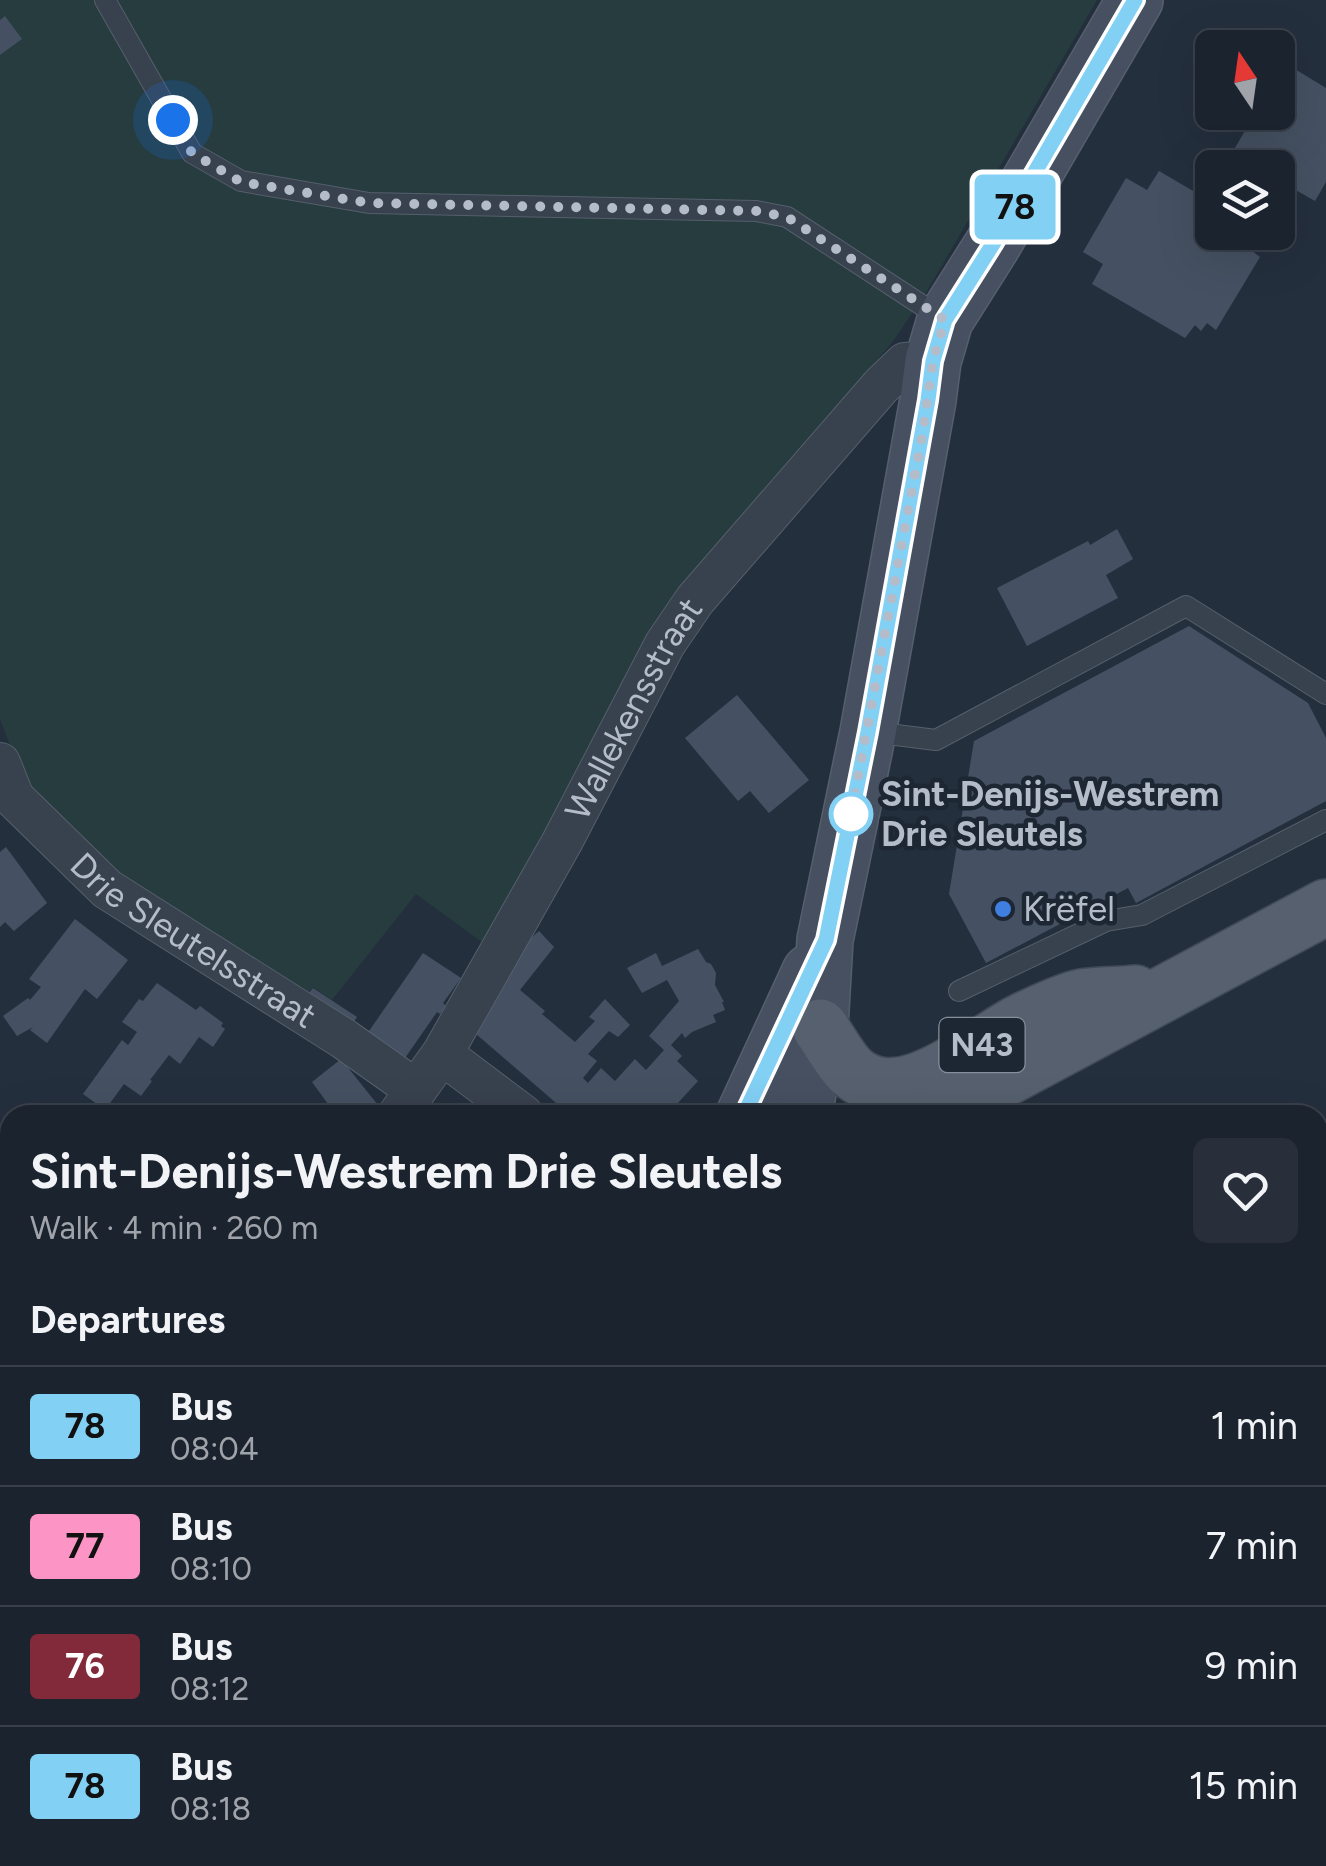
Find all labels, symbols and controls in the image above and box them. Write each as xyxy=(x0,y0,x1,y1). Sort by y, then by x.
north arrow xyxy=(1195,30,1295,130)
map controls xyxy=(1195,30,1295,250)
your location xyxy=(148,95,198,145)
button: layers xyxy=(1195,150,1295,250)
line badge: 78 xyxy=(970,174,1060,240)
text: 78 xyxy=(995,186,1035,228)
street label: Wallekensstraat xyxy=(556,590,711,827)
place label: Sint-Denijs-Westrem Drie Sleutels xyxy=(881,773,1219,855)
marker: Sint-Denijs-Westrem Drie Sleutels xyxy=(830,793,872,835)
street label: Drie Sleutelsstraat xyxy=(62,844,324,1037)
place label: Krëfel xyxy=(1023,888,1115,930)
marker: Krëfel xyxy=(992,898,1014,920)
road number: N43 xyxy=(940,1018,1024,1072)
button: heart xyxy=(1193,1138,1298,1243)
text: Sint-Denijs-Westrem Drie Sleutels xyxy=(30,1142,782,1200)
text: Walk · 4 min · 260 m xyxy=(30,1209,318,1247)
text: Departures xyxy=(30,1297,225,1343)
text: Bus xyxy=(170,1384,233,1430)
text: 1 min xyxy=(1211,1403,1298,1449)
text: 78 xyxy=(65,1405,105,1447)
text: 08:04 xyxy=(170,1430,259,1468)
text: Bus xyxy=(170,1504,233,1550)
text: 7 min xyxy=(1206,1523,1298,1569)
text: 77 xyxy=(66,1525,104,1567)
text: 08:10 xyxy=(170,1550,252,1588)
text: Bus xyxy=(170,1624,233,1670)
text: 9 min xyxy=(1205,1643,1298,1689)
text: 76 xyxy=(65,1645,105,1687)
text: 08:12 xyxy=(170,1670,249,1708)
text: Bus xyxy=(170,1744,233,1790)
text: 15 min xyxy=(1189,1763,1298,1809)
text: 78 xyxy=(65,1765,105,1807)
text: 08:18 xyxy=(170,1790,251,1828)

